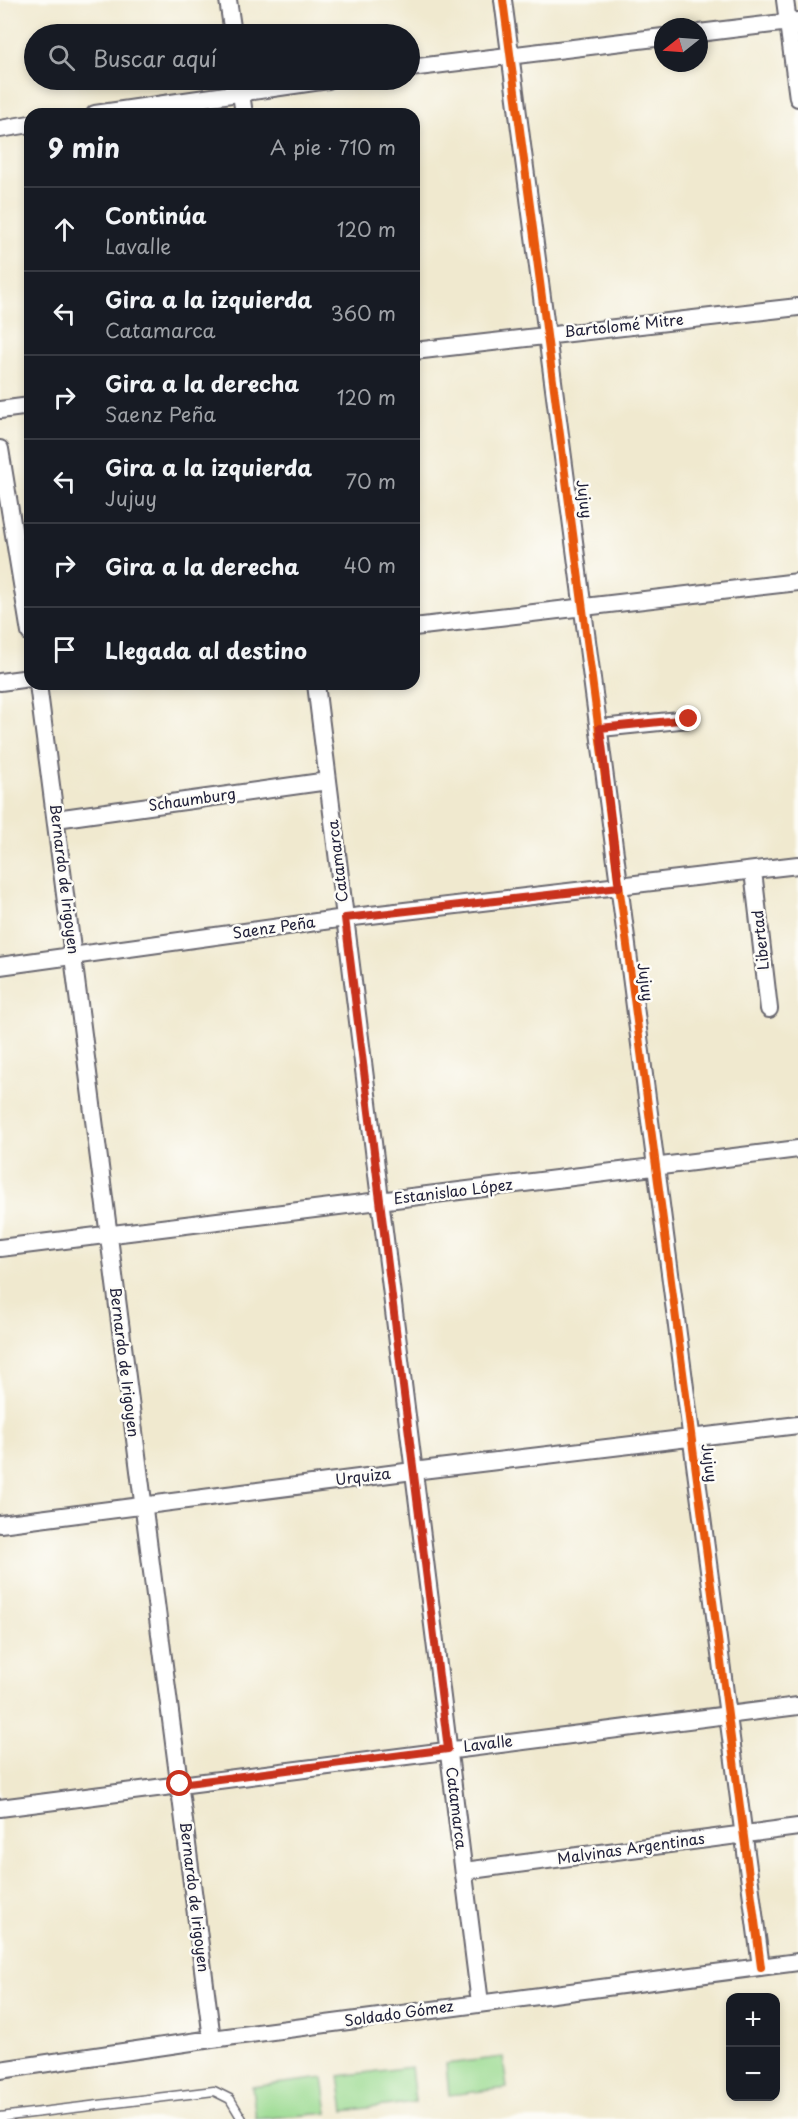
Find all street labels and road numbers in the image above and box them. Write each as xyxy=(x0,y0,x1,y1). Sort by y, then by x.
street label: Bartolomé Mitre xyxy=(563,307,685,342)
street label: Jujuy xyxy=(571,478,600,520)
street label: Schaumburg xyxy=(147,781,237,816)
street label: Bernardo de Irigoyen xyxy=(45,802,86,955)
street label: Catamarca xyxy=(320,818,353,904)
street label: Saenz Peña xyxy=(231,909,317,944)
street label: Libertad xyxy=(745,909,774,971)
street label: Jujuy xyxy=(632,961,661,1003)
street label: Estanislao López xyxy=(392,1172,514,1209)
street label: Bernardo de Irigoyen xyxy=(105,1285,146,1438)
street label: Jujuy xyxy=(696,1442,725,1484)
street label: Urquiza xyxy=(334,1461,392,1490)
street label: Lavalle xyxy=(462,1728,514,1757)
street label: Catamarca xyxy=(441,1765,474,1851)
street label: Bernardo de Irigoyen xyxy=(175,1820,216,1973)
street label: Malvinas Argentinas xyxy=(556,1826,706,1869)
street label: Soldado Gómez xyxy=(343,1993,455,2032)

